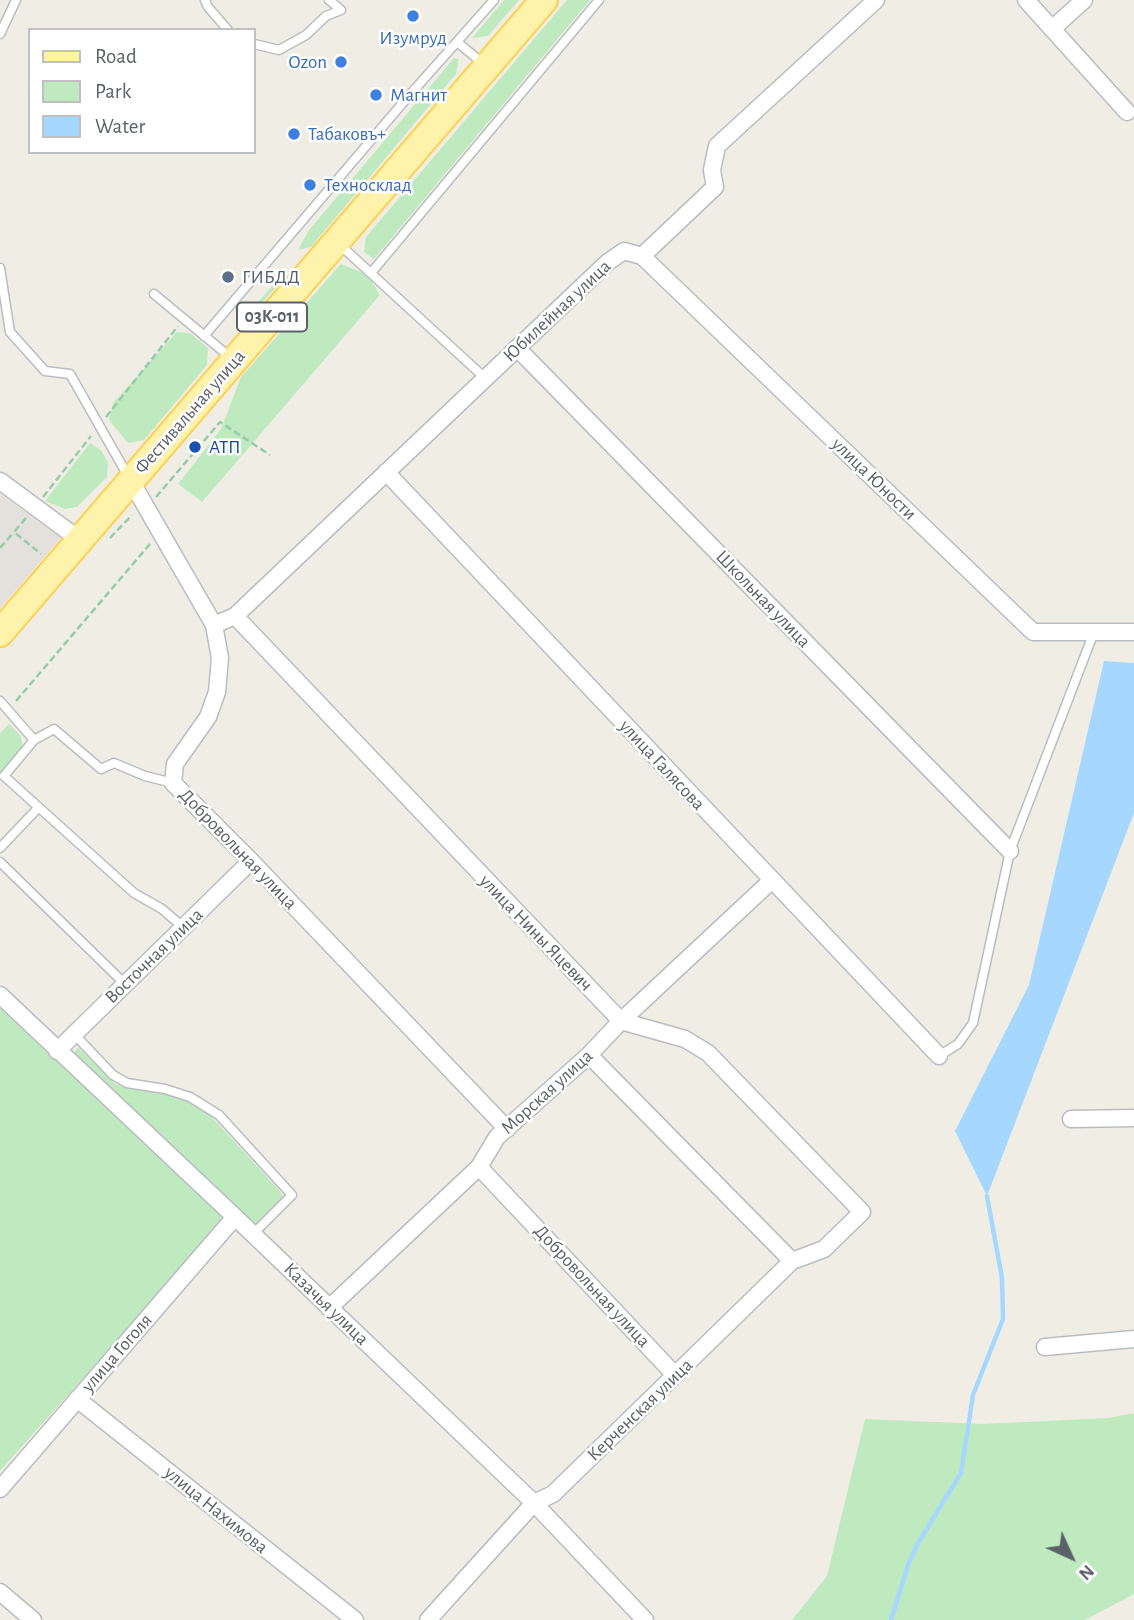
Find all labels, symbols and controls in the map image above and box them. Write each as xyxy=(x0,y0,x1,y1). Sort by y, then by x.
marker: Изумруд xyxy=(405,8,421,24)
place label: Изумруд xyxy=(379,27,447,49)
legend xyxy=(28,28,256,154)
text: Road xyxy=(95,46,137,67)
place label: Ozon xyxy=(288,51,327,73)
marker: Ozon xyxy=(333,54,349,70)
text: Park xyxy=(95,81,131,102)
place label: Магнит xyxy=(390,84,447,106)
marker: Магнит xyxy=(368,87,384,103)
text: Water xyxy=(95,116,145,137)
place label: Табаковъ+ xyxy=(308,123,386,145)
marker: Табаковъ+ xyxy=(286,126,302,142)
place label: Техносклад xyxy=(324,174,412,196)
marker: Техносклад xyxy=(302,177,318,193)
street label: Юбилейная улица xyxy=(498,255,616,367)
place label: ГИБДД xyxy=(242,266,300,288)
marker: ГИБДД xyxy=(220,269,236,285)
road number: 03К-011 xyxy=(237,302,307,332)
street label: Фестивальная улица xyxy=(130,345,250,479)
street label: улица Юности xyxy=(827,433,921,525)
place label: АТП xyxy=(209,436,241,458)
marker: АТП xyxy=(187,439,203,455)
street label: Школьная улица xyxy=(711,545,815,653)
street label: улица Галясова xyxy=(614,715,710,815)
street label: Добровольная улица xyxy=(174,784,302,914)
street label: улица Нины Яцевич xyxy=(474,870,598,996)
street label: Восточная улица xyxy=(100,903,208,1009)
street label: Морская улица xyxy=(496,1045,598,1139)
street label: Добровольная улица xyxy=(529,1220,655,1352)
street label: Казачья улица xyxy=(279,1258,373,1350)
street label: улица Гоголя xyxy=(77,1309,157,1397)
street label: Керченская улица xyxy=(582,1354,698,1466)
street label: улица Нахимова xyxy=(160,1461,272,1559)
north arrow xyxy=(1036,1522,1106,1592)
text: N xyxy=(1075,1561,1098,1584)

